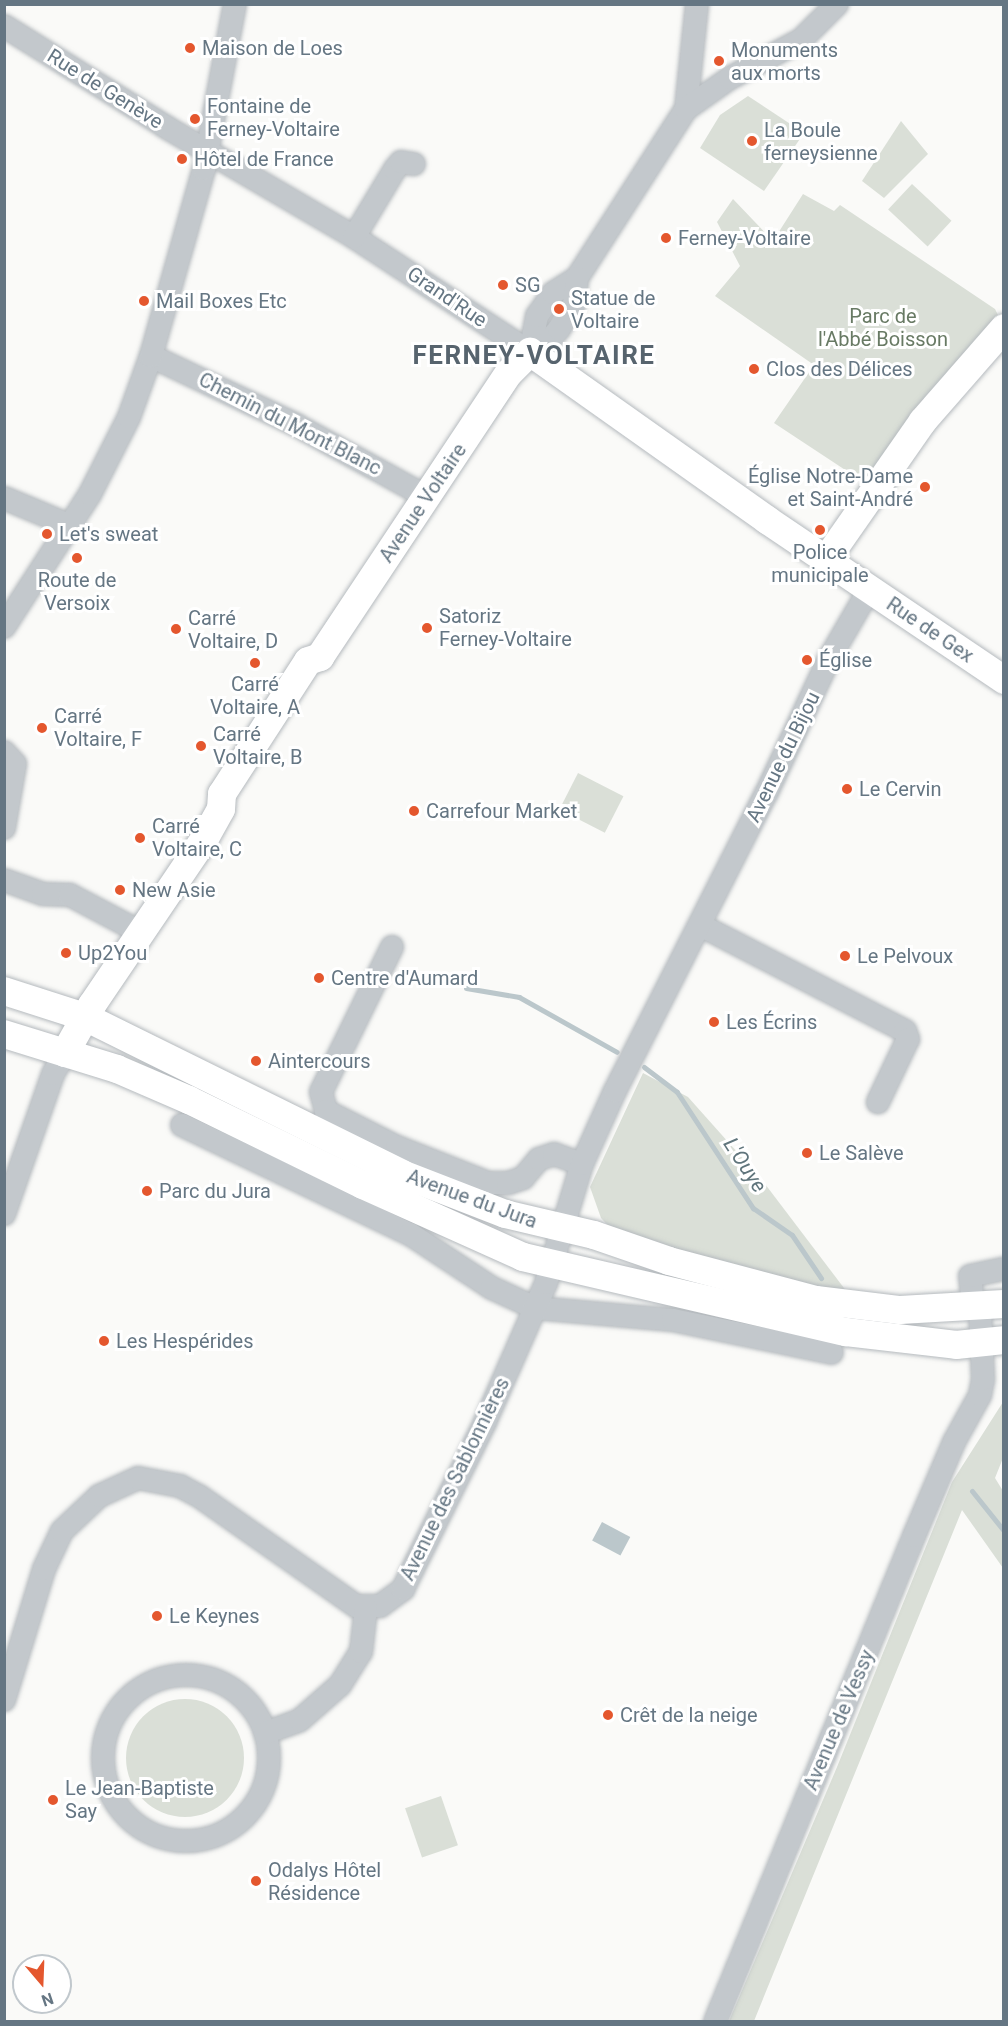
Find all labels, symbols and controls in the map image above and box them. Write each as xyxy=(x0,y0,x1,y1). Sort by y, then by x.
place label: Maison de Loes xyxy=(202,36,343,60)
place label: Monuments aux morts xyxy=(731,38,838,85)
marker: Maison de Loes xyxy=(183,41,197,55)
street label: Rue de Genève xyxy=(43,44,167,134)
marker: Monuments aux morts xyxy=(712,54,726,68)
place label: Fontaine de Ferney-Voltaire xyxy=(207,95,340,142)
marker: Fontaine de Ferney-Voltaire xyxy=(188,112,202,126)
place label: La Boule ferneysienne xyxy=(764,118,878,165)
marker: La Boule ferneysienne xyxy=(745,134,759,148)
place label: Hôtel de France xyxy=(194,147,334,171)
marker: Hôtel de France xyxy=(175,152,189,166)
place label: Ferney-Voltaire xyxy=(678,226,811,250)
marker: Ferney-Voltaire xyxy=(659,231,673,245)
street label: Grand'Rue xyxy=(403,262,491,332)
place label: SG xyxy=(515,273,540,297)
marker: SG xyxy=(496,278,510,292)
place label: Statue de Voltaire xyxy=(571,286,655,333)
place label: Mail Boxes Etc xyxy=(156,289,287,313)
marker: Mail Boxes Etc xyxy=(137,294,151,308)
marker: Statue de Voltaire xyxy=(552,302,566,316)
park label: Parc de l'Abbé Boisson xyxy=(818,305,948,352)
district label: FERNEY-VOLTAIRE xyxy=(413,340,655,372)
place label: Clos des Délices xyxy=(766,357,913,381)
marker: Clos des Délices xyxy=(747,362,761,376)
street label: Chemin du Mont Blanc xyxy=(195,368,385,480)
street label: Avenue Voltaire xyxy=(374,439,472,567)
place label: Église Notre-Dame et Saint-André xyxy=(748,464,913,511)
marker: Église Notre-Dame et Saint-André xyxy=(918,480,932,494)
place label: Let's sweat xyxy=(59,522,158,546)
marker: Police municipale xyxy=(813,523,827,537)
marker: Let's sweat xyxy=(40,527,54,541)
place label: Police municipale xyxy=(771,540,869,587)
marker: Route de Versoix xyxy=(70,551,84,565)
place label: Route de Versoix xyxy=(38,568,116,615)
street label: Rue de Gex xyxy=(882,592,978,668)
place label: Satoriz Ferney-Voltaire xyxy=(439,604,572,651)
place label: Carré Voltaire, D xyxy=(188,606,278,653)
marker: Satoriz Ferney-Voltaire xyxy=(420,621,434,635)
marker: Carré Voltaire, D xyxy=(169,622,183,636)
place label: Église xyxy=(819,648,872,672)
marker: Église xyxy=(800,653,814,667)
marker: Carré Voltaire, A xyxy=(248,656,262,670)
place label: Carré Voltaire, A xyxy=(210,672,300,719)
street label: Avenue du Bijou xyxy=(741,688,825,826)
place label: Carré Voltaire, F xyxy=(54,704,142,751)
marker: Carré Voltaire, F xyxy=(35,721,49,735)
place label: Carré Voltaire, B xyxy=(213,722,302,769)
marker: Carré Voltaire, B xyxy=(194,739,208,753)
place label: Le Cervin xyxy=(859,777,942,801)
marker: Le Cervin xyxy=(840,782,854,796)
place label: Carrefour Market xyxy=(426,799,577,823)
marker: Carrefour Market xyxy=(407,804,421,818)
place label: Carré Voltaire, C xyxy=(152,814,242,861)
marker: Carré Voltaire, C xyxy=(133,831,147,845)
place label: New Asie xyxy=(132,878,216,902)
marker: New Asie xyxy=(113,883,127,897)
place label: Up2You xyxy=(78,941,147,965)
place label: Le Pelvoux xyxy=(857,944,953,968)
marker: Up2You xyxy=(59,946,73,960)
marker: Le Pelvoux xyxy=(838,949,852,963)
place label: Centre d'Aumard xyxy=(331,966,478,990)
marker: Centre d'Aumard xyxy=(312,971,326,985)
place label: Les Écrins xyxy=(726,1010,817,1034)
marker: Les Écrins xyxy=(707,1015,721,1029)
place label: Aintercours xyxy=(268,1049,371,1073)
marker: Aintercours xyxy=(249,1054,263,1068)
water label: L'Ouye xyxy=(718,1133,772,1197)
place label: Le Salève xyxy=(819,1141,904,1165)
marker: Le Salève xyxy=(800,1146,814,1160)
street label: Avenue du Jura xyxy=(404,1164,540,1234)
place label: Parc du Jura xyxy=(159,1179,271,1203)
marker: Parc du Jura xyxy=(140,1184,154,1198)
place label: Les Hespérides xyxy=(116,1329,254,1353)
marker: Les Hespérides xyxy=(97,1334,111,1348)
street label: Avenue des Sablonnières xyxy=(395,1374,515,1584)
place label: Le Keynes xyxy=(169,1604,260,1628)
marker: Le Keynes xyxy=(150,1609,164,1623)
street label: Avenue de Vessy xyxy=(799,1646,879,1794)
place label: Crêt de la neige xyxy=(620,1703,758,1727)
marker: Crêt de la neige xyxy=(601,1708,615,1722)
place label: Le Jean-Baptiste Say xyxy=(65,1776,214,1823)
marker: Le Jean-Baptiste Say xyxy=(46,1793,60,1807)
place label: Odalys Hôtel Résidence xyxy=(268,1858,381,1905)
marker: Odalys Hôtel Résidence xyxy=(249,1874,263,1888)
north arrow xyxy=(12,1954,72,2014)
text: N xyxy=(39,1989,56,2010)

